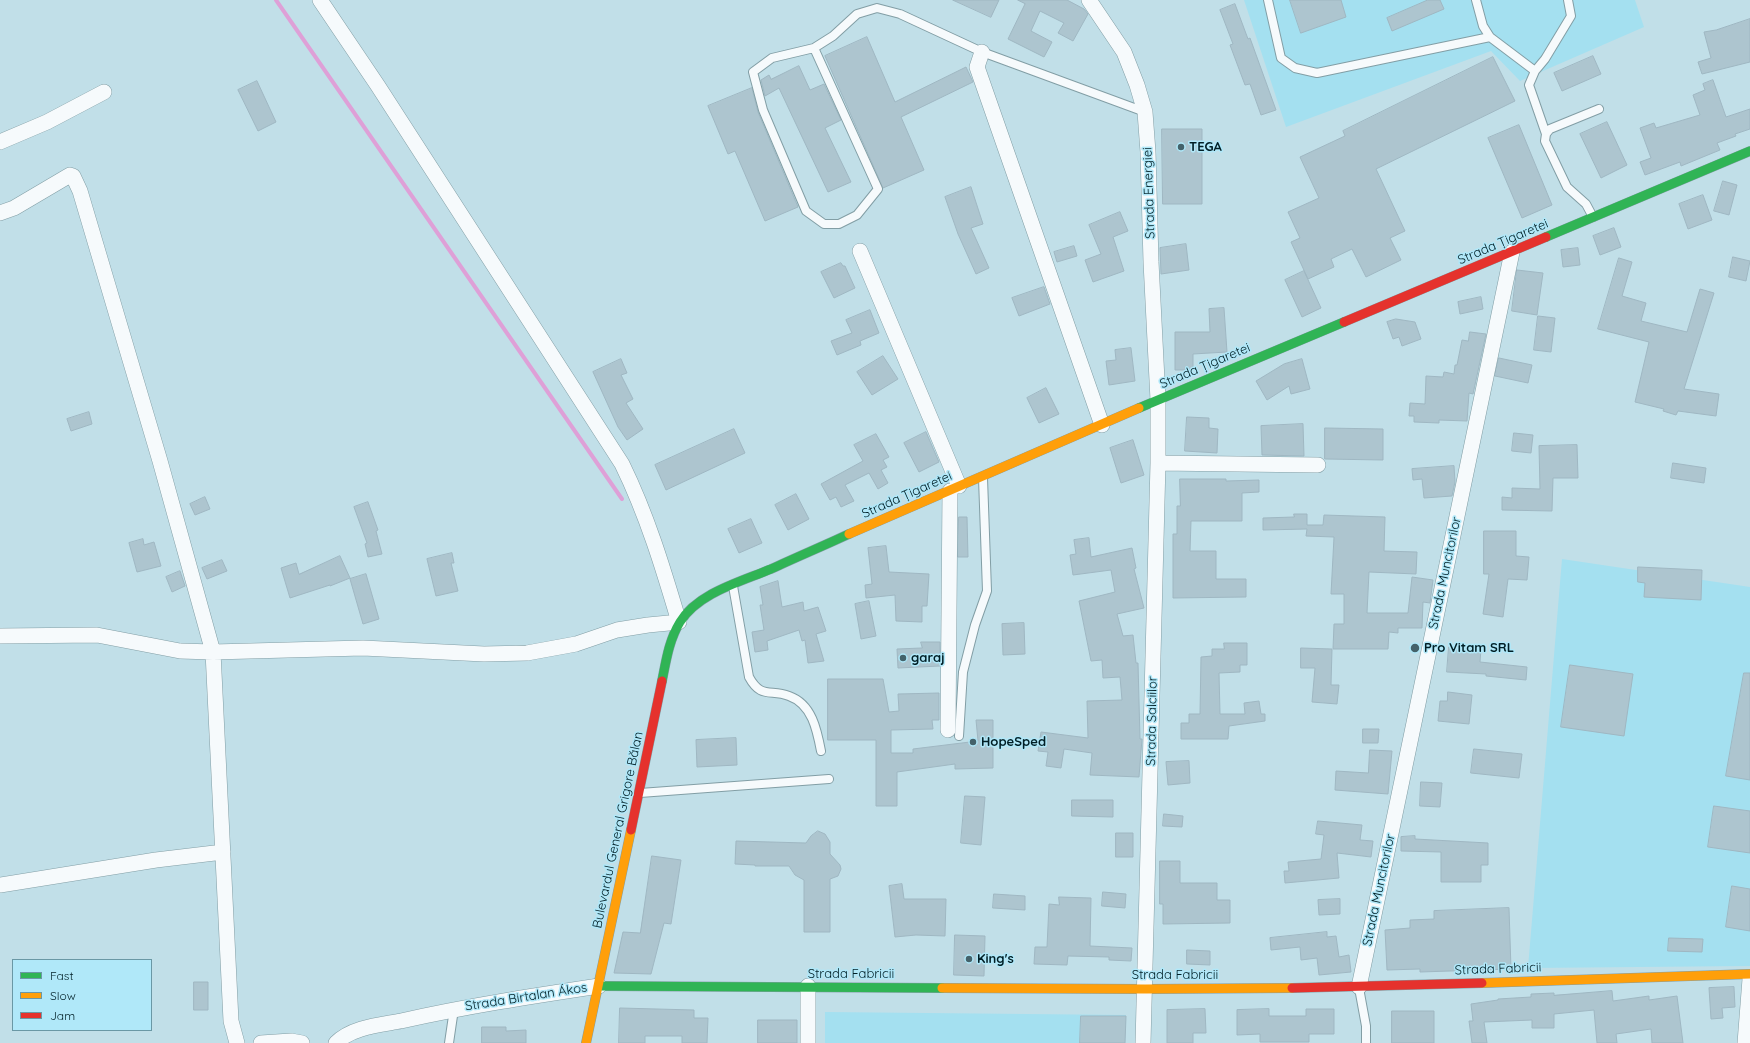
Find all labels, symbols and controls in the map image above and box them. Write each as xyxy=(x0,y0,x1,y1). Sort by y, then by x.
place label: TEGA xyxy=(1189,139,1222,155)
marker: TEGA xyxy=(1176,142,1186,152)
street label: Strada Energiei xyxy=(1140,147,1158,239)
street label: Strada Țigaretei xyxy=(1455,216,1551,268)
street label: Strada Țigaretei xyxy=(1157,340,1253,392)
street label: Strada Țigaretei xyxy=(860,468,954,522)
street label: Strada Muncitorilor xyxy=(1425,515,1465,631)
place label: Pro Vitam SRL xyxy=(1424,640,1514,656)
marker: Pro Vitam SRL xyxy=(1409,642,1421,654)
place label: garaj xyxy=(911,650,945,666)
marker: garaj xyxy=(898,653,908,663)
street label: Strada Salciilor xyxy=(1143,676,1161,766)
street label: Bulevardul General Grigore Bălan xyxy=(589,730,647,930)
place label: HopeSped xyxy=(981,734,1046,750)
marker: HopeSped xyxy=(968,737,978,747)
street label: Strada Muncitorilor xyxy=(1359,832,1399,948)
place label: King's xyxy=(977,951,1014,967)
marker: King's xyxy=(964,954,974,964)
legend xyxy=(12,959,152,1031)
street label: Strada Fabricii xyxy=(1454,960,1542,978)
street label: Strada Fabricii xyxy=(808,966,894,982)
street label: Strada Fabricii xyxy=(1132,967,1218,983)
text: Fast xyxy=(50,968,74,983)
street label: Strada Birtalan Ákos xyxy=(464,980,588,1014)
text: Slow xyxy=(50,988,76,1003)
text: Jam xyxy=(50,1008,75,1023)

